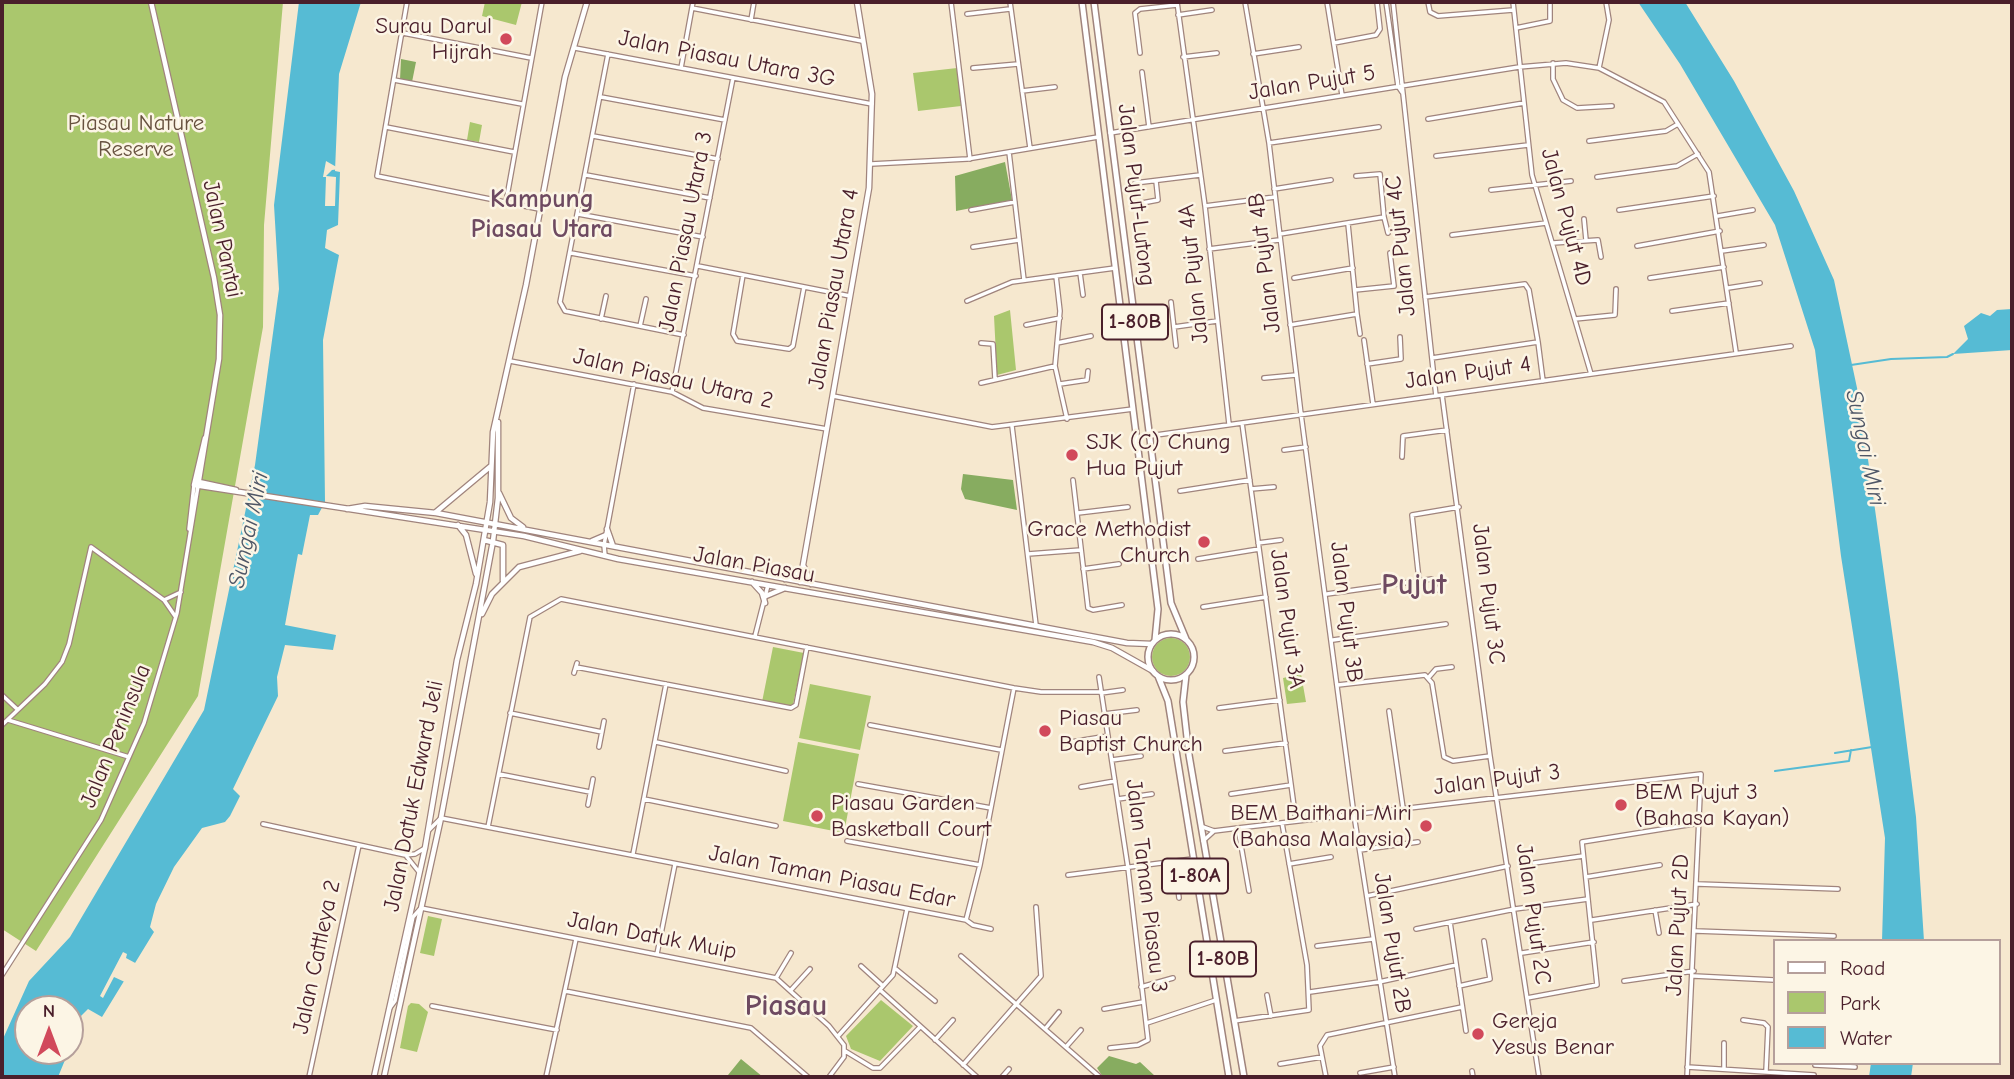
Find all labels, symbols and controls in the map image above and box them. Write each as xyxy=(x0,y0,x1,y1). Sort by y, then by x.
place label: Surau Darul Hijrah xyxy=(375,12,492,66)
street label: Jalan Piasau Utara 3G xyxy=(616,24,838,94)
marker: Surau Darul Hijrah xyxy=(498,31,514,47)
street label: Jalan Pujut 5 xyxy=(1247,59,1377,107)
street label: Jalan Pujut-Lutong xyxy=(1111,102,1161,288)
park label: Piasau Nature Reserve xyxy=(68,109,204,163)
street label: Jalan Piasau Utara 3 xyxy=(653,129,719,335)
street label: Jalan Pujut 4D xyxy=(1534,145,1598,289)
street label: Jalan Pujut 4C xyxy=(1380,174,1422,318)
street label: Jalan Pantai xyxy=(196,178,248,300)
district label: Kampung Piasau Utara xyxy=(471,184,613,246)
street label: Jalan Piasau Utara 4 xyxy=(803,186,865,392)
street label: Jalan Pujut 4B xyxy=(1243,191,1287,335)
street label: Jalan Pujut 4A xyxy=(1173,203,1215,345)
road number: 1-80B xyxy=(1102,304,1168,340)
street label: Jalan Piasau Utara 2 xyxy=(570,343,776,415)
street label: Jalan Pujut 4 xyxy=(1403,351,1533,395)
water label: Sungai Miri xyxy=(1839,387,1891,509)
place label: SJK (C) Chung Hua Pujut xyxy=(1086,428,1231,482)
marker: SJK (C) Chung Hua Pujut xyxy=(1064,447,1080,463)
water label: Sungai Miri xyxy=(223,469,275,591)
place label: Grace Methodist Church xyxy=(1027,515,1190,569)
street label: Jalan Pujut 3C xyxy=(1466,522,1510,666)
marker: Grace Methodist Church xyxy=(1196,534,1212,550)
street label: Jalan Pujut 3B xyxy=(1324,540,1368,684)
street label: Jalan Piasau xyxy=(691,541,817,589)
street label: Jalan Pujut 3A xyxy=(1264,547,1310,691)
district label: Pujut xyxy=(1381,568,1447,604)
street label: Jalan Peninsula xyxy=(75,660,157,812)
street label: Jalan Datuk Edward Jeli xyxy=(378,678,450,914)
place label: Piasau Baptist Church xyxy=(1059,704,1203,758)
marker: Piasau Baptist Church xyxy=(1037,723,1053,739)
street label: Jalan Pujut 3 xyxy=(1432,759,1562,801)
street label: Jalan Taman Piasau 3 xyxy=(1119,778,1173,994)
place label: BEM Pujut 3 (Bahasa Kayan) xyxy=(1635,778,1790,832)
place label: Piasau Garden Basketball Court xyxy=(831,789,991,843)
marker: BEM Pujut 3 (Bahasa Kayan) xyxy=(1613,797,1629,813)
place label: BEM Baithani Miri (Bahasa Malaysia) xyxy=(1230,799,1412,853)
marker: Piasau Garden Basketball Court xyxy=(809,808,825,824)
marker: BEM Baithani Miri (Bahasa Malaysia) xyxy=(1418,818,1434,834)
street label: Jalan Taman Piasau Edar xyxy=(706,840,958,914)
street label: Jalan Pujut 2C xyxy=(1509,842,1557,986)
street label: Jalan Pujut 2D xyxy=(1660,853,1696,997)
road number: 1-80A xyxy=(1162,858,1228,894)
street label: Jalan Pujut 2B xyxy=(1367,871,1417,1015)
street label: Jalan Cattleya 2 xyxy=(287,877,347,1037)
street label: Jalan Datuk Muip xyxy=(565,906,739,966)
legend xyxy=(1772,939,2000,1065)
road number: 1-80B xyxy=(1190,942,1256,976)
text: Road xyxy=(1840,956,1885,980)
district label: Piasau xyxy=(745,989,827,1025)
text: Park xyxy=(1840,991,1880,1015)
north arrow xyxy=(14,995,84,1065)
text: N xyxy=(43,1000,55,1022)
place label: Gereja Yesus Benar xyxy=(1492,1007,1614,1061)
marker: Gereja Yesus Benar xyxy=(1470,1026,1486,1042)
text: Water xyxy=(1840,1026,1892,1050)

